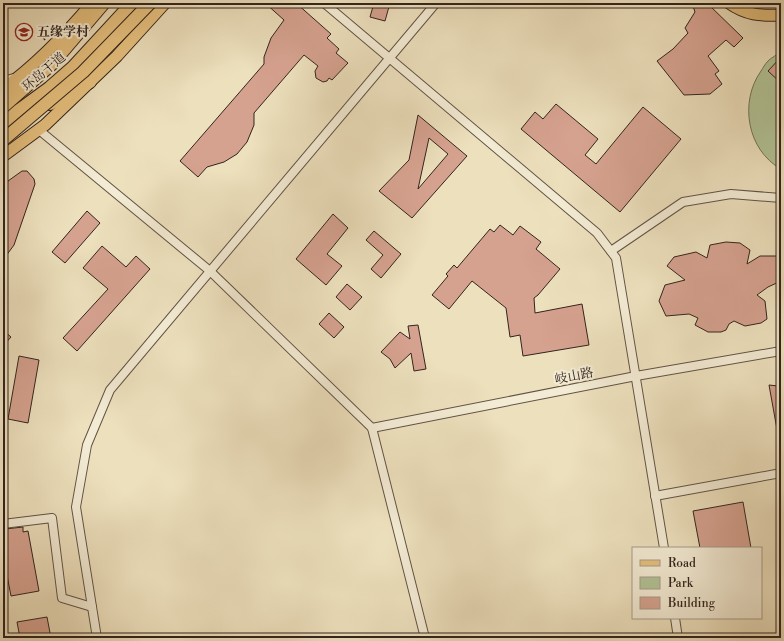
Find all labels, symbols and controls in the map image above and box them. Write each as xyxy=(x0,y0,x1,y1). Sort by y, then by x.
school or university icon: 五缘学村 xyxy=(14,22,34,42)
place label: 五缘学村 xyxy=(37,24,89,40)
street label: 环岛干道 xyxy=(19,49,69,95)
street label: 岐山路 xyxy=(553,364,595,388)
legend xyxy=(632,547,762,619)
text: Road xyxy=(668,556,696,571)
text: Park xyxy=(668,576,694,591)
text: Building xyxy=(667,596,716,611)

